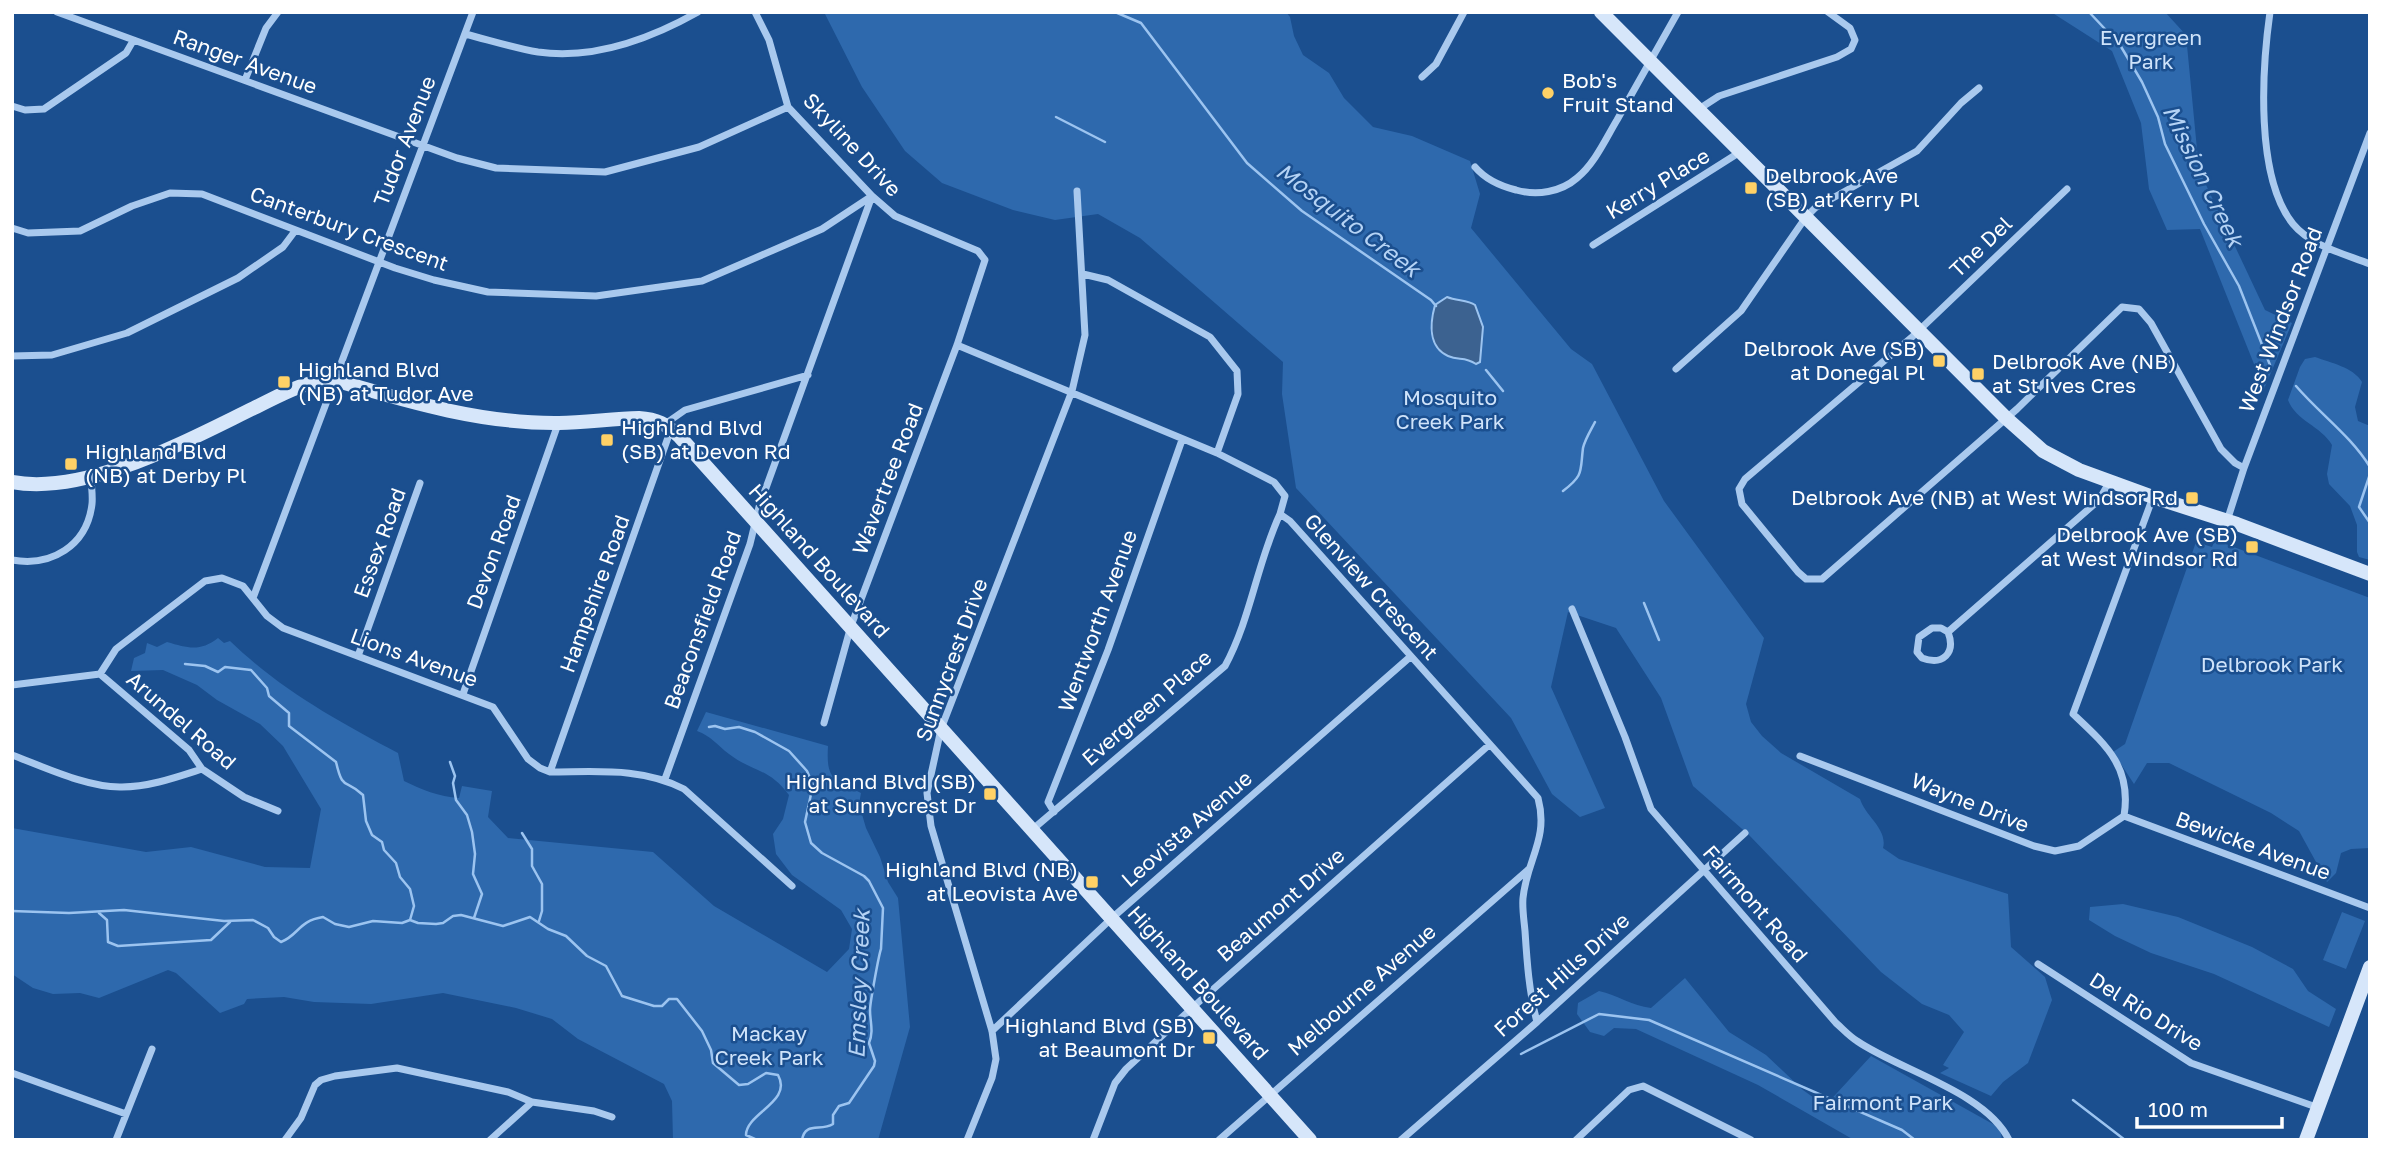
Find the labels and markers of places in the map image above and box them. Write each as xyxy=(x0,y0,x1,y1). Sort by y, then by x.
place label: Bob's Fruit Stand xyxy=(1562,67,1674,117)
marker: Bob's Fruit Stand xyxy=(1540,85,1556,101)
place label: Delbrook Ave (SB) at Kerry Pl xyxy=(1765,162,1920,212)
marker: Delbrook Ave (SB) at Kerry Pl xyxy=(1743,180,1759,196)
place label: Delbrook Ave (SB) at Donegal Pl xyxy=(1743,335,1925,385)
place label: Delbrook Ave (NB) at St Ives Cres xyxy=(1992,348,2176,398)
marker: Delbrook Ave (SB) at Donegal Pl xyxy=(1931,353,1947,369)
place label: Highland Blvd (NB) at Tudor Ave xyxy=(298,356,474,406)
marker: Delbrook Ave (NB) at St Ives Cres xyxy=(1970,366,1986,382)
marker: Highland Blvd (NB) at Tudor Ave xyxy=(276,374,292,390)
place label: Highland Blvd (SB) at Devon Rd xyxy=(621,414,791,464)
marker: Highland Blvd (SB) at Devon Rd xyxy=(599,432,615,448)
place label: Highland Blvd (NB) at Derby Pl xyxy=(85,438,247,488)
marker: Highland Blvd (NB) at Derby Pl xyxy=(63,456,79,472)
place label: Delbrook Ave (NB) at West Windsor Rd xyxy=(1791,484,2178,510)
marker: Delbrook Ave (NB) at West Windsor Rd xyxy=(2184,490,2200,506)
place label: Delbrook Ave (SB) at West Windsor Rd xyxy=(2041,521,2238,571)
marker: Delbrook Ave (SB) at West Windsor Rd xyxy=(2244,539,2260,555)
place label: Highland Blvd (SB) at Sunnycrest Dr xyxy=(786,768,976,818)
marker: Highland Blvd (SB) at Sunnycrest Dr xyxy=(982,786,998,802)
place label: Highland Blvd (NB) at Leovista Ave xyxy=(885,856,1078,906)
marker: Highland Blvd (NB) at Leovista Ave xyxy=(1084,874,1100,890)
place label: Highland Blvd (SB) at Beaumont Dr xyxy=(1005,1012,1195,1062)
marker: Highland Blvd (SB) at Beaumont Dr xyxy=(1201,1030,1217,1046)

